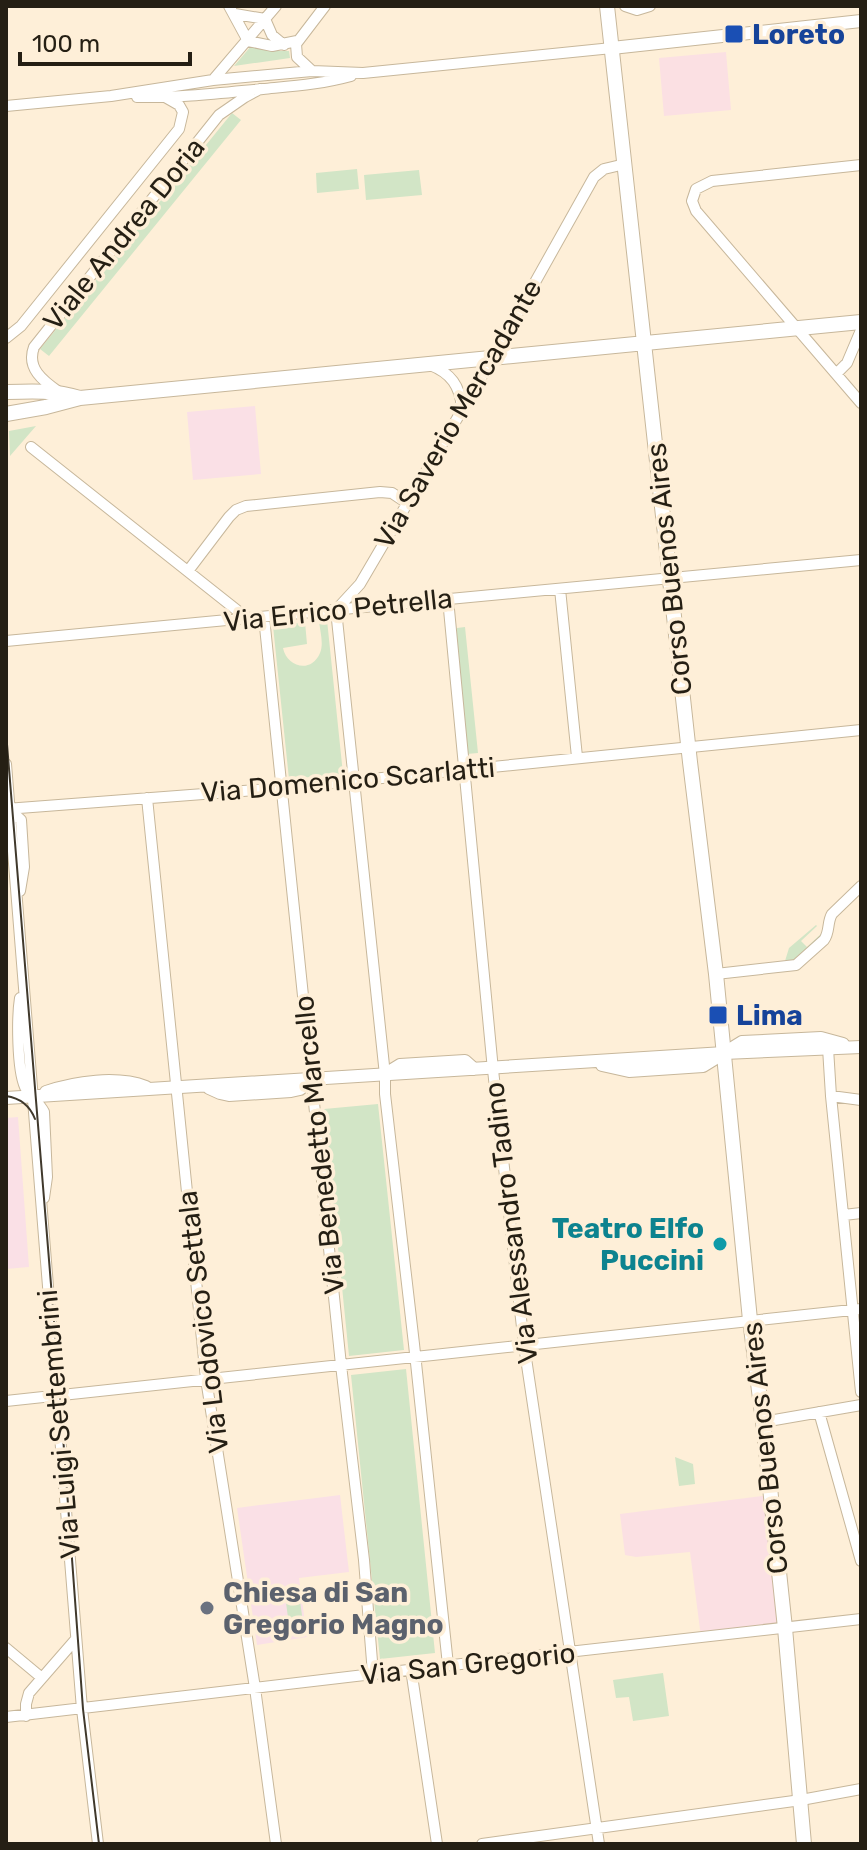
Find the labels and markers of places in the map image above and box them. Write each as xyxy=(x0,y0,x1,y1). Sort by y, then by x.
place label: Loreto xyxy=(752,18,845,51)
marker: Loreto xyxy=(723,23,745,45)
place label: Lima xyxy=(736,999,803,1032)
marker: Lima xyxy=(707,1004,729,1026)
place label: Teatro Elfo Puccini xyxy=(552,1212,704,1277)
marker: Teatro Elfo Puccini xyxy=(711,1235,729,1253)
place label: Chiesa di San Gregorio Magno xyxy=(223,1576,444,1641)
marker: Chiesa di San Gregorio Magno xyxy=(198,1599,216,1617)

